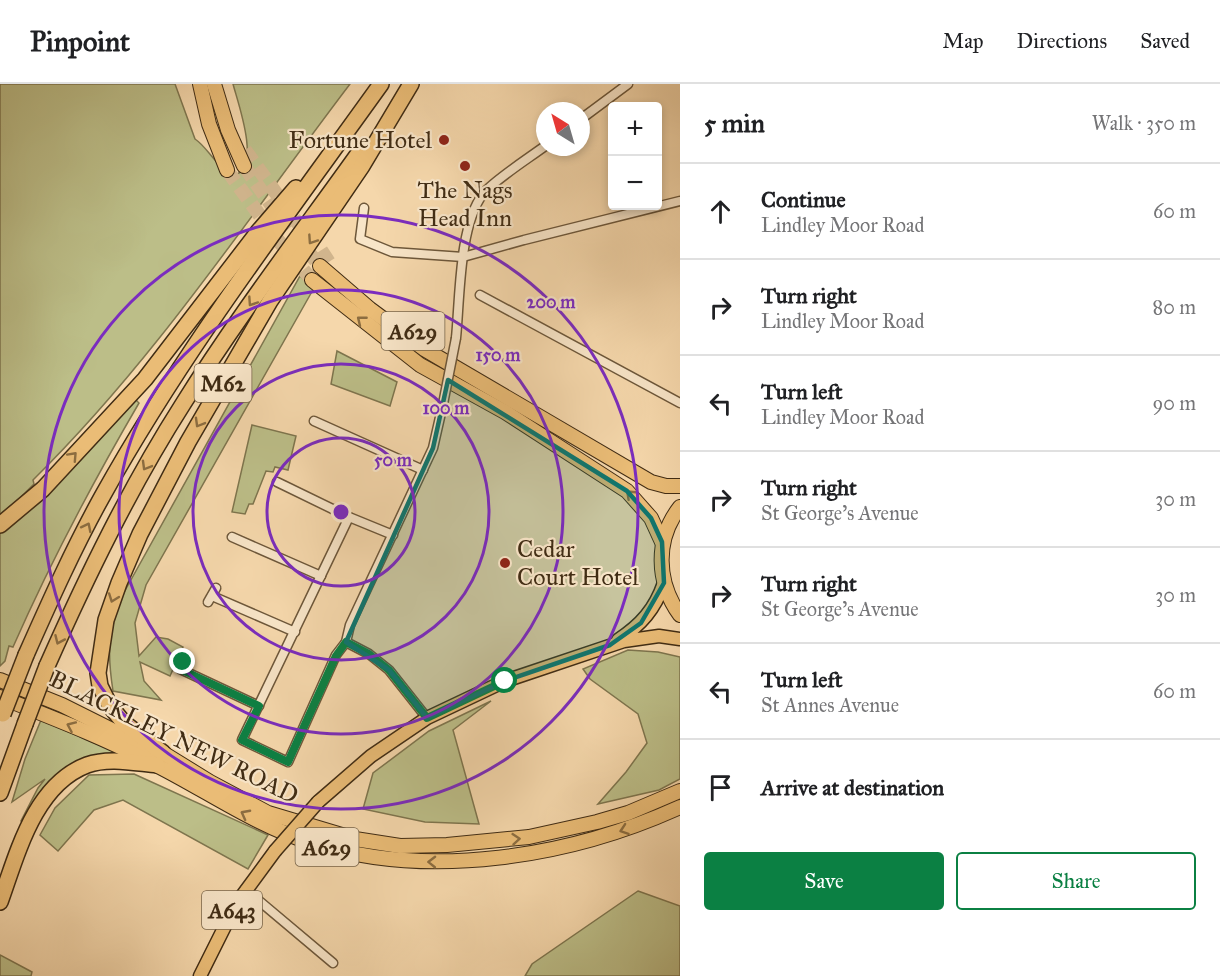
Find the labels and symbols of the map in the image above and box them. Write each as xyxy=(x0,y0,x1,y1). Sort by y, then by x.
north arrow xyxy=(536,102,590,156)
place label: Fortune Hotel xyxy=(289,125,433,155)
marker: Fortune Hotel xyxy=(437,133,451,147)
marker: The Nags Head Inn xyxy=(458,159,472,173)
place label: The Nags Head Inn xyxy=(418,175,512,233)
one-way arrow xyxy=(308,233,319,244)
text: 200 m xyxy=(527,291,576,313)
one-way arrow xyxy=(248,296,259,307)
road number: A629 xyxy=(382,312,444,350)
one-way arrow xyxy=(357,316,368,327)
text: 150 m xyxy=(476,344,521,366)
road number: M62 xyxy=(194,364,252,402)
text: 100 m xyxy=(423,397,470,419)
one-way arrow xyxy=(195,417,206,428)
text: 50 m xyxy=(374,449,413,471)
one-way arrow xyxy=(66,453,77,463)
one-way arrow xyxy=(142,460,154,470)
one-way arrow xyxy=(626,490,637,501)
centre of rings xyxy=(331,502,351,522)
one-way arrow xyxy=(80,522,92,533)
place label: Cedar Court Hotel xyxy=(517,534,639,592)
marker: Cedar Court Hotel xyxy=(498,556,512,570)
one-way arrow xyxy=(108,593,121,603)
one-way arrow xyxy=(54,634,66,645)
route end xyxy=(169,648,195,674)
street label: BLACKLEY NEW ROAD xyxy=(45,664,303,810)
route start xyxy=(491,667,517,693)
one-way arrow xyxy=(67,721,78,733)
one-way arrow xyxy=(241,810,251,821)
one-way arrow xyxy=(619,822,630,835)
road number: A629 xyxy=(296,828,358,866)
one-way arrow xyxy=(511,833,521,846)
one-way arrow xyxy=(428,855,437,868)
road number: A643 xyxy=(202,891,262,929)

